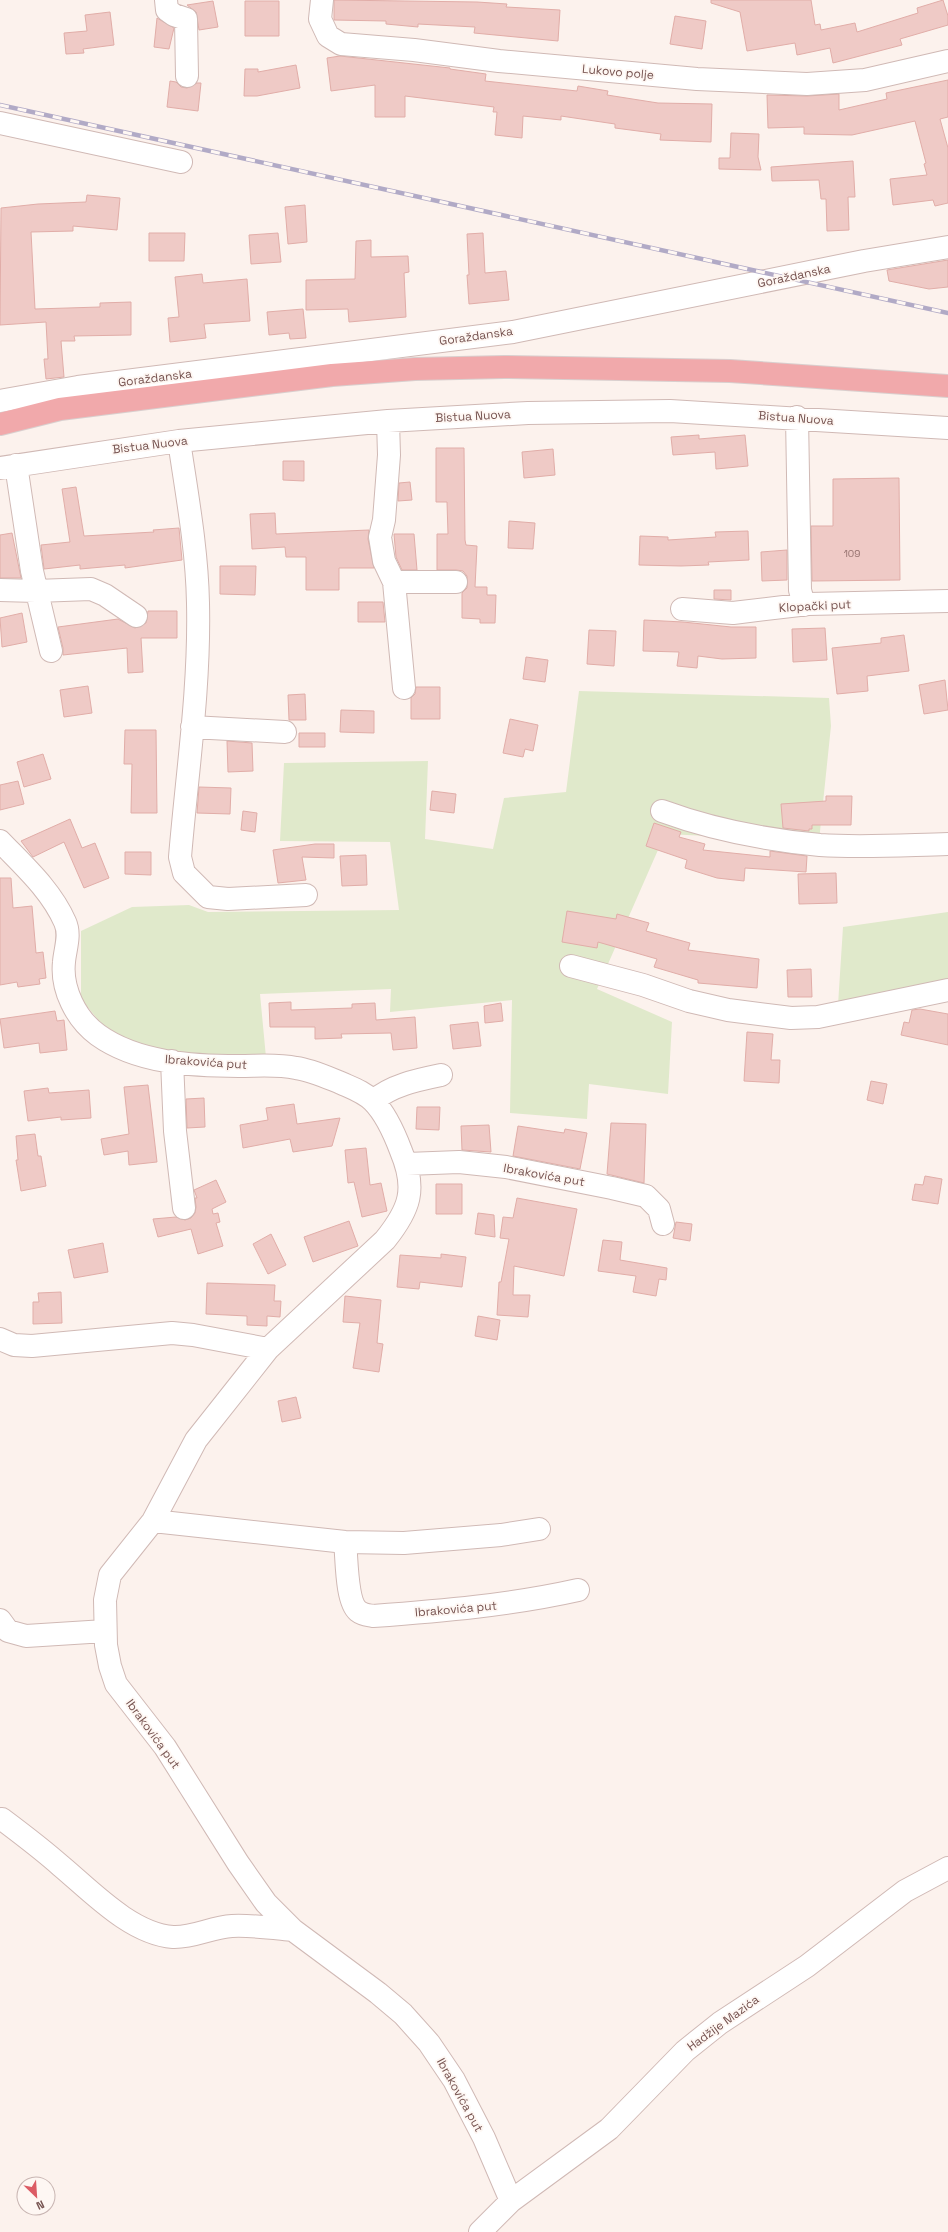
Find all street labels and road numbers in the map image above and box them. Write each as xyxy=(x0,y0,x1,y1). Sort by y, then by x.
street label: Lukovo polje xyxy=(581,61,655,83)
street label: Goraždanska xyxy=(756,260,832,292)
street label: Goraždanska xyxy=(438,323,514,349)
street label: Goraždanska xyxy=(117,366,193,390)
street label: Bistua Nuova xyxy=(435,406,511,426)
street label: Bistua Nuova xyxy=(758,407,834,429)
street label: Bistua Nuova xyxy=(112,432,189,458)
street label: Klopački put xyxy=(778,596,852,616)
street label: Ibrakovića put xyxy=(164,1051,248,1073)
street label: Ibrakovića put xyxy=(502,1160,586,1190)
street label: Ibrakovića put xyxy=(414,1597,498,1621)
street label: Ibrakovića put xyxy=(122,1696,184,1772)
street label: Hadžije Mazića xyxy=(684,1991,762,2055)
street label: Ibrakovića put xyxy=(433,2055,487,2135)

